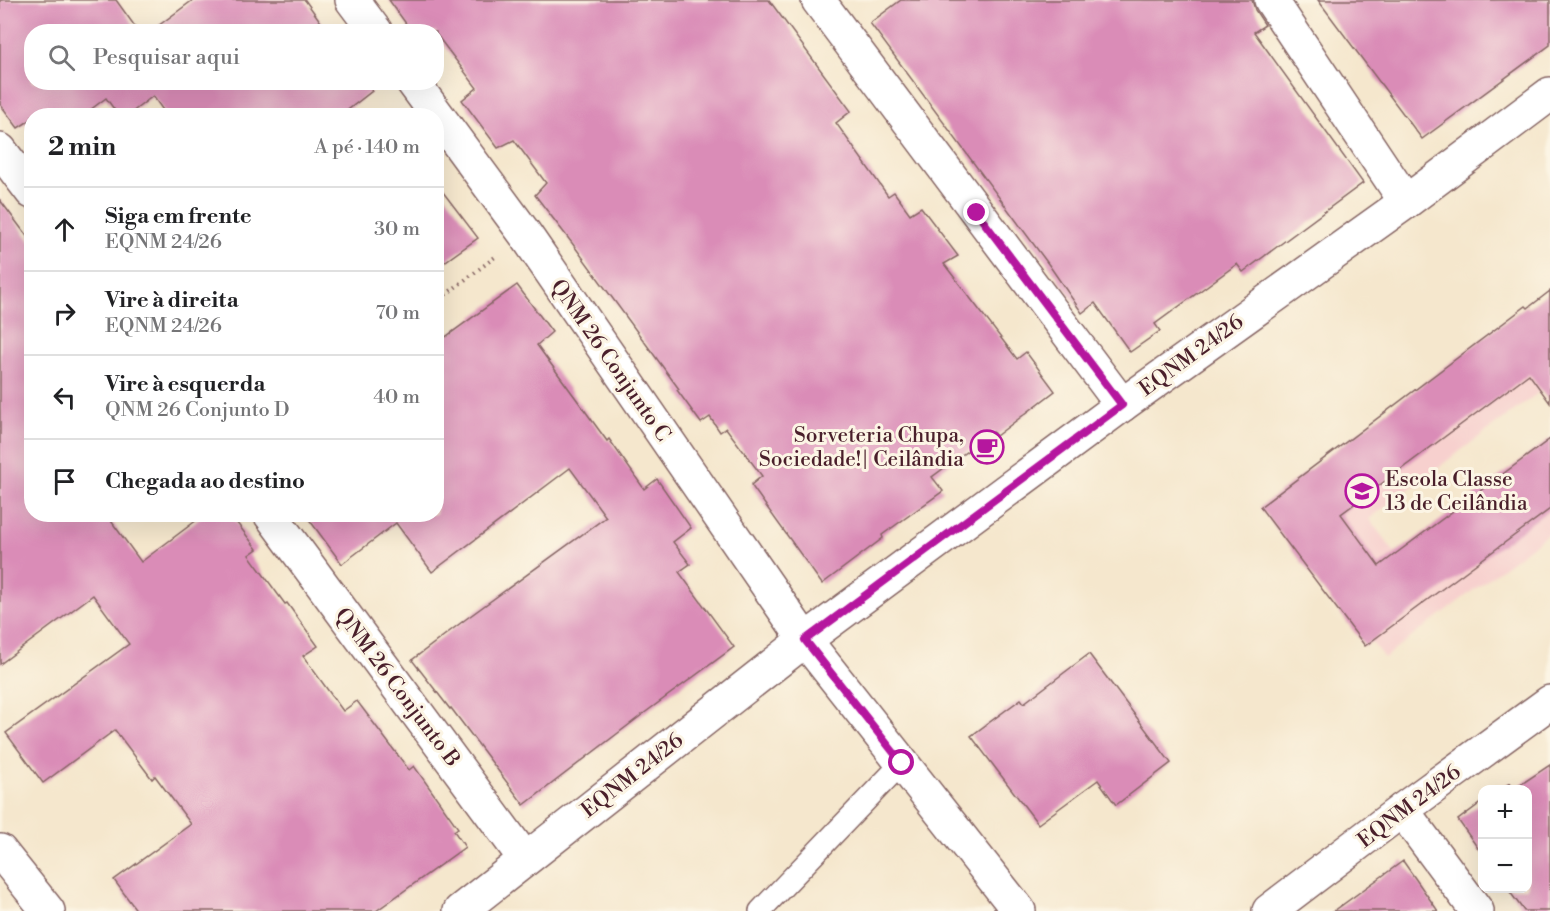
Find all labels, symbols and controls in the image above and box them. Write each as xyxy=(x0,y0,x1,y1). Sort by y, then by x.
search box xyxy=(24,24,444,90)
icon: search xyxy=(45,41,78,74)
text: Pesquisar aqui xyxy=(93,44,240,71)
text: 2 min xyxy=(48,131,116,163)
text: A pé · 140 m xyxy=(314,135,420,160)
route end xyxy=(963,199,989,225)
text: Siga em frente xyxy=(105,203,252,230)
icon: ahead xyxy=(48,213,81,246)
text: 30 m xyxy=(374,217,420,242)
text: EQNM 24/26 xyxy=(105,230,222,255)
street label: QNM 26 Conjunto C xyxy=(545,275,676,447)
text: Vire à direita xyxy=(105,287,239,314)
icon: right xyxy=(48,297,81,330)
text: 70 m xyxy=(376,301,420,326)
street label: EQNM 24/26 xyxy=(1134,309,1249,402)
text: EQNM 24/26 xyxy=(105,314,222,339)
text: Vire à esquerda xyxy=(105,371,265,398)
icon: left xyxy=(48,381,81,414)
text: 40 m xyxy=(373,385,420,410)
text: QNM 26 Conjunto D xyxy=(105,398,290,423)
place label: Sorveteria Chupa, Sociedade!| Ceilândia xyxy=(759,423,964,473)
cafe icon: Sorveteria Chupa, Sociedade!| Ceilândia xyxy=(969,429,1005,465)
icon: arrive xyxy=(48,465,81,498)
place label: Escola Classe 13 de Ceilândia xyxy=(1385,467,1528,517)
text: Chegada ao destino xyxy=(105,468,305,495)
school or university icon: Escola Classe 13 de Ceilândia xyxy=(1344,473,1380,509)
street label: QNM 26 Conjunto B xyxy=(329,603,465,772)
street label: EQNM 24/26 xyxy=(576,728,689,824)
route start xyxy=(888,749,914,775)
street label: EQNM 24/26 xyxy=(1353,759,1467,854)
map controls xyxy=(1478,785,1532,893)
button: + xyxy=(1478,785,1532,839)
button: − xyxy=(1478,839,1532,893)

